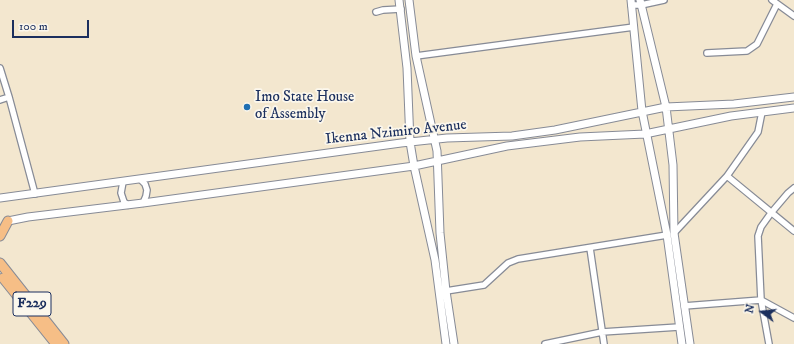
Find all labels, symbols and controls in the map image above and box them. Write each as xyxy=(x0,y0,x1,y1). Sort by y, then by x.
scale bar xyxy=(14,12,91,38)
text: 100 m xyxy=(19,19,48,34)
place label: Imo State House of Assembly xyxy=(255,89,354,124)
marker: Imo State House of Assembly xyxy=(242,102,252,112)
street label: Ikenna Nzimiro Avenue xyxy=(325,117,467,149)
road number: F229 xyxy=(13,292,51,316)
north arrow xyxy=(742,292,782,332)
text: N xyxy=(742,303,758,315)

